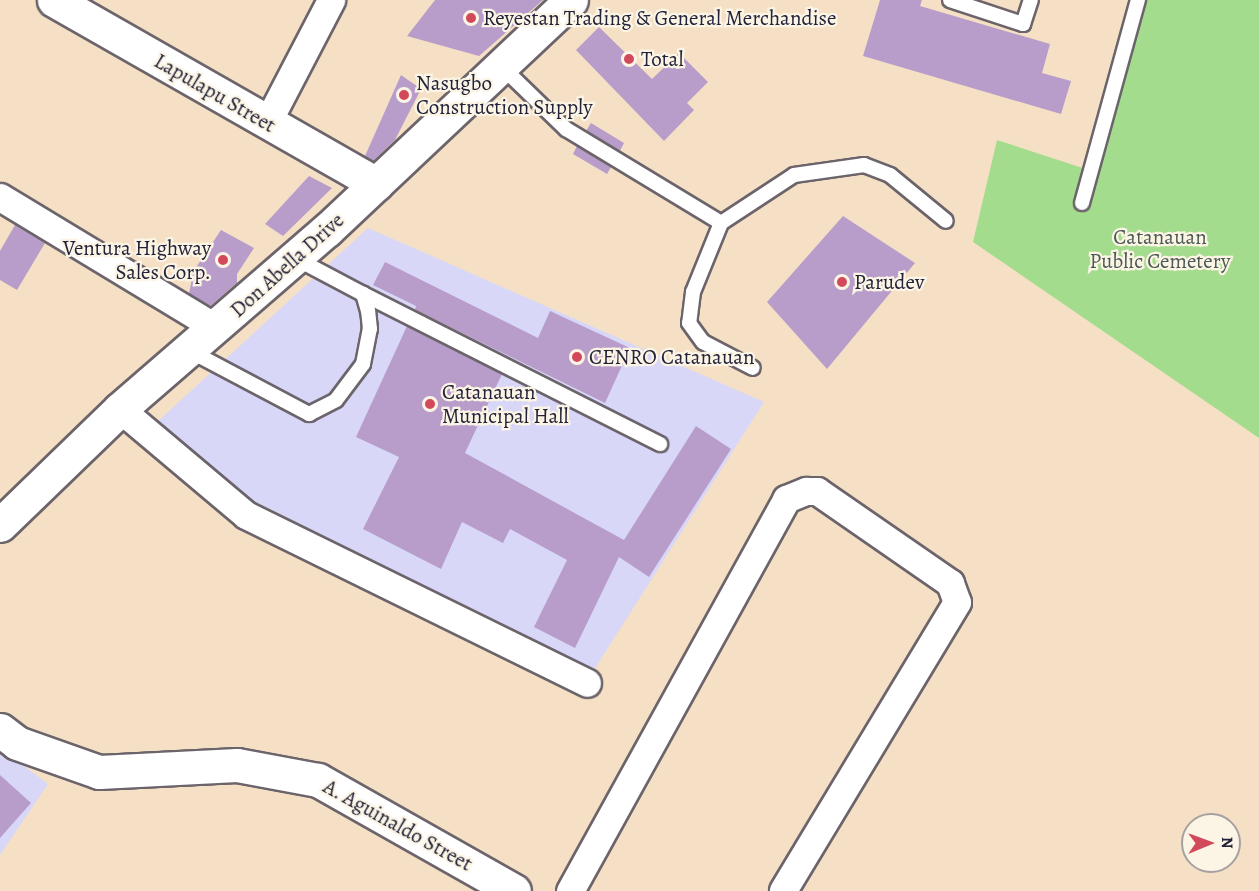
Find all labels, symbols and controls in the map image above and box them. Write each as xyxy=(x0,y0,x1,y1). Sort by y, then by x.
place label: Reyestan Trading & General Merchandise xyxy=(483,5,836,31)
marker: Reyestan Trading & General Merchandise xyxy=(464,11,478,25)
place label: Total xyxy=(641,46,684,72)
street label: Lapulapu Street xyxy=(150,48,280,138)
marker: Total xyxy=(622,52,636,66)
place label: Nasugbo Construction Supply xyxy=(416,70,593,120)
marker: Nasugbo Construction Supply xyxy=(397,88,411,102)
street label: Don Abella Drive xyxy=(225,207,349,323)
park label: Catanauan Public Cemetery xyxy=(1090,224,1230,274)
place label: Ventura Highway Sales Corp. xyxy=(63,235,211,285)
marker: Ventura Highway Sales Corp. xyxy=(216,253,230,267)
place label: Parudev xyxy=(854,269,924,295)
marker: Parudev xyxy=(835,275,849,289)
place label: CENRO Catanauan xyxy=(589,344,755,370)
marker: CENRO Catanauan xyxy=(570,350,584,364)
place label: Catanauan Municipal Hall xyxy=(442,379,569,429)
marker: Catanauan Municipal Hall xyxy=(423,397,437,411)
street label: A. Aguinaldo Street xyxy=(319,774,477,876)
north arrow xyxy=(1181,813,1241,873)
text: N xyxy=(1216,837,1238,849)

